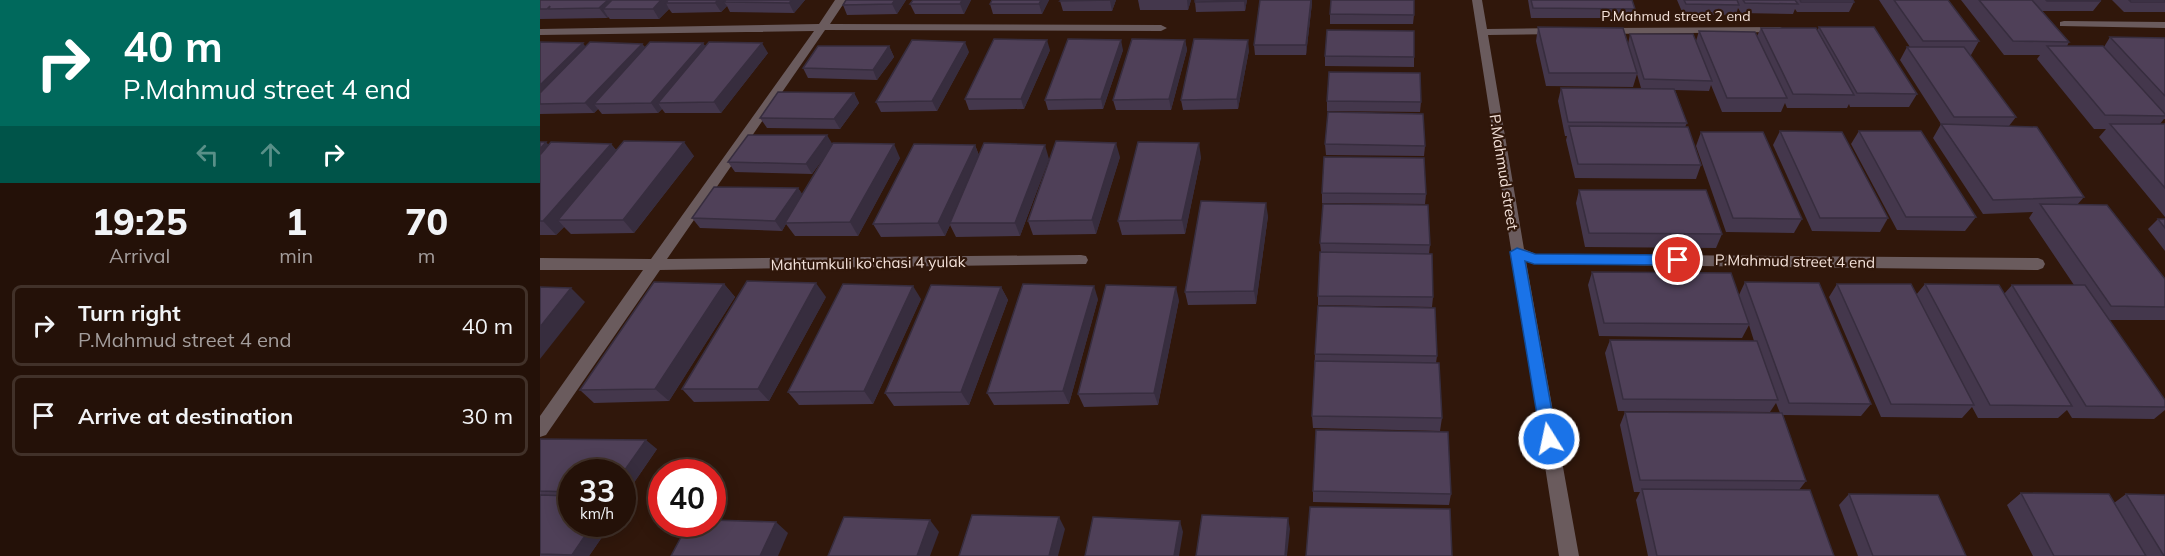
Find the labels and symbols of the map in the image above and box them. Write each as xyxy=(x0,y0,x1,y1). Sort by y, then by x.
street label: P.Mahmud street 2 end xyxy=(1601,7,1751,25)
street label: P.Mahmud street xyxy=(1485,113,1523,231)
pin xyxy=(1652,234,1703,285)
street label: P.Mahmud street 4 end xyxy=(1715,250,1875,272)
street label: Mahtumkuli ko'chasi 4 yulak xyxy=(771,252,966,274)
position arrow xyxy=(1517,407,1581,471)
speed limit sign: 40 xyxy=(648,459,726,537)

